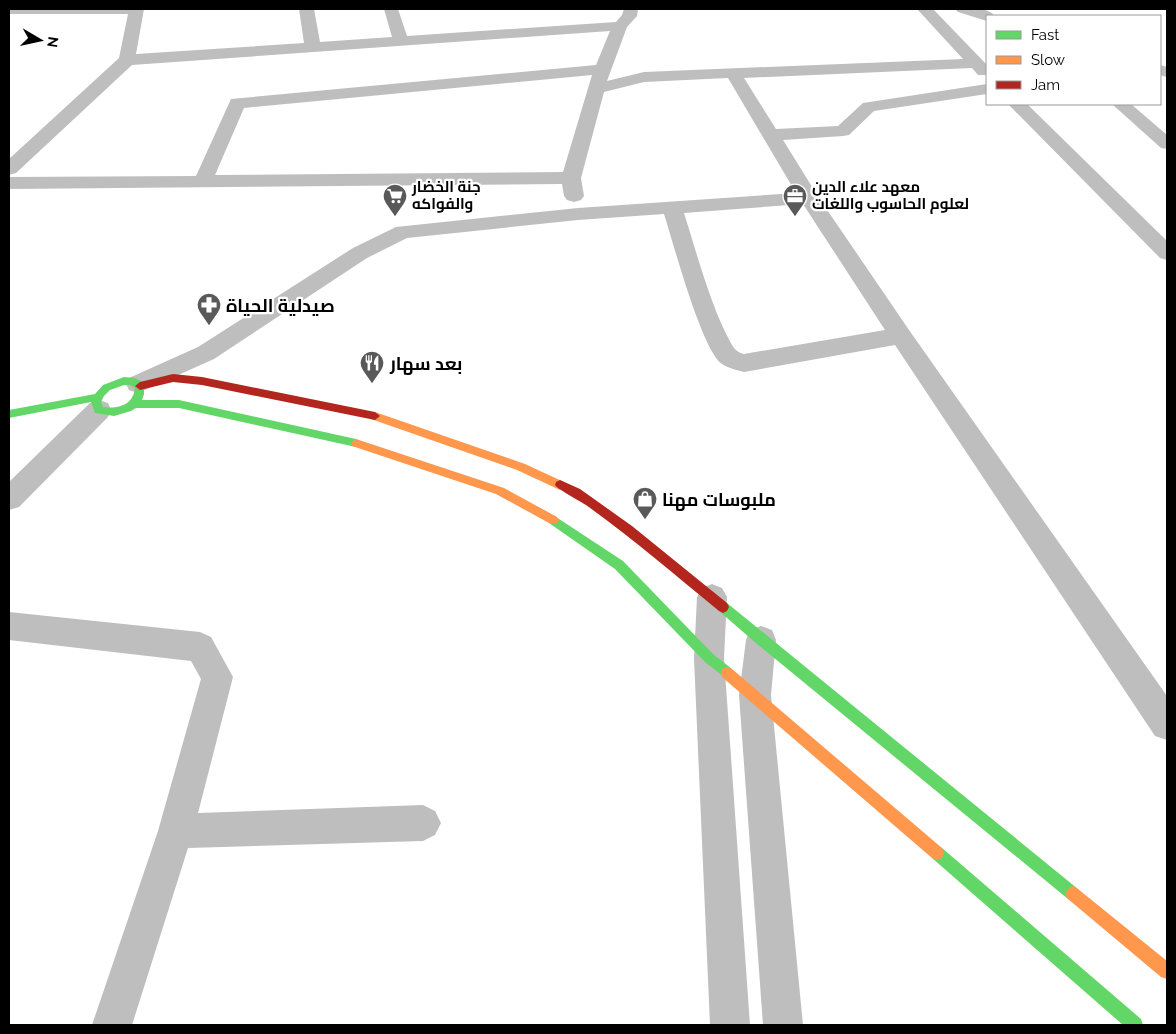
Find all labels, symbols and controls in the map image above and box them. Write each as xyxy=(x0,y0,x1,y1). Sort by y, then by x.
north arrow xyxy=(15,15,65,65)
legend xyxy=(986,15,1161,105)
text: Fast xyxy=(1031,26,1059,44)
text: N xyxy=(44,36,62,49)
text: Slow xyxy=(1031,51,1065,69)
text: Jam xyxy=(1031,76,1060,94)
place label: جنة الخضار والفواكه xyxy=(411,178,481,213)
place label: معهد علاء الدين لعلوم الحاسوب واللغات xyxy=(812,178,969,214)
supermarket icon: جنة الخضار والفواكه xyxy=(382,183,408,217)
office icon: معهد علاء الدين لعلوم الحاسوب واللغات xyxy=(782,183,808,217)
pharmacy icon: صيدلية الحياة xyxy=(196,292,222,326)
place label: صيدلية الحياة xyxy=(226,295,335,316)
restaurant icon: بعد سهار xyxy=(359,350,385,384)
place label: بعد سهار xyxy=(389,353,462,375)
shop icon: ملبوسات مهنا xyxy=(632,486,658,520)
place label: ملبوسات مهنا xyxy=(662,489,776,511)

